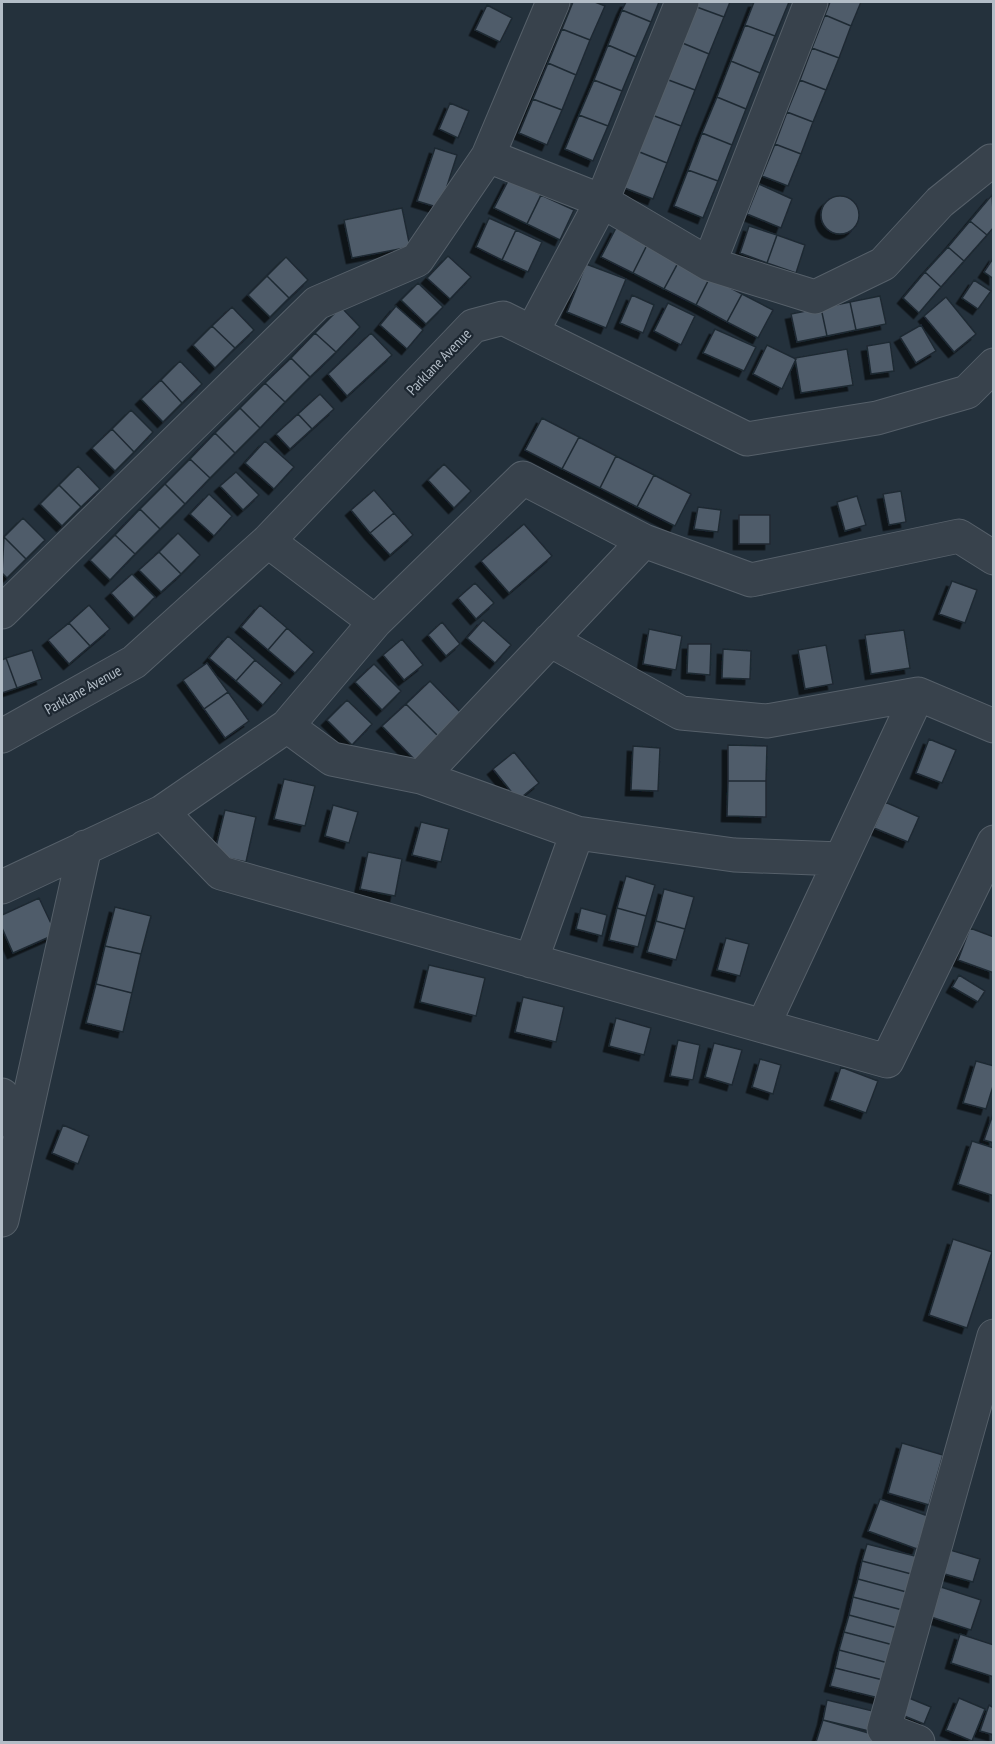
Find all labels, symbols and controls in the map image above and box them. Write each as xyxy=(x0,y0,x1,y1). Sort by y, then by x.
street label: Parklane Avenue xyxy=(402,324,475,399)
street label: Parklane Avenue xyxy=(41,661,125,719)

